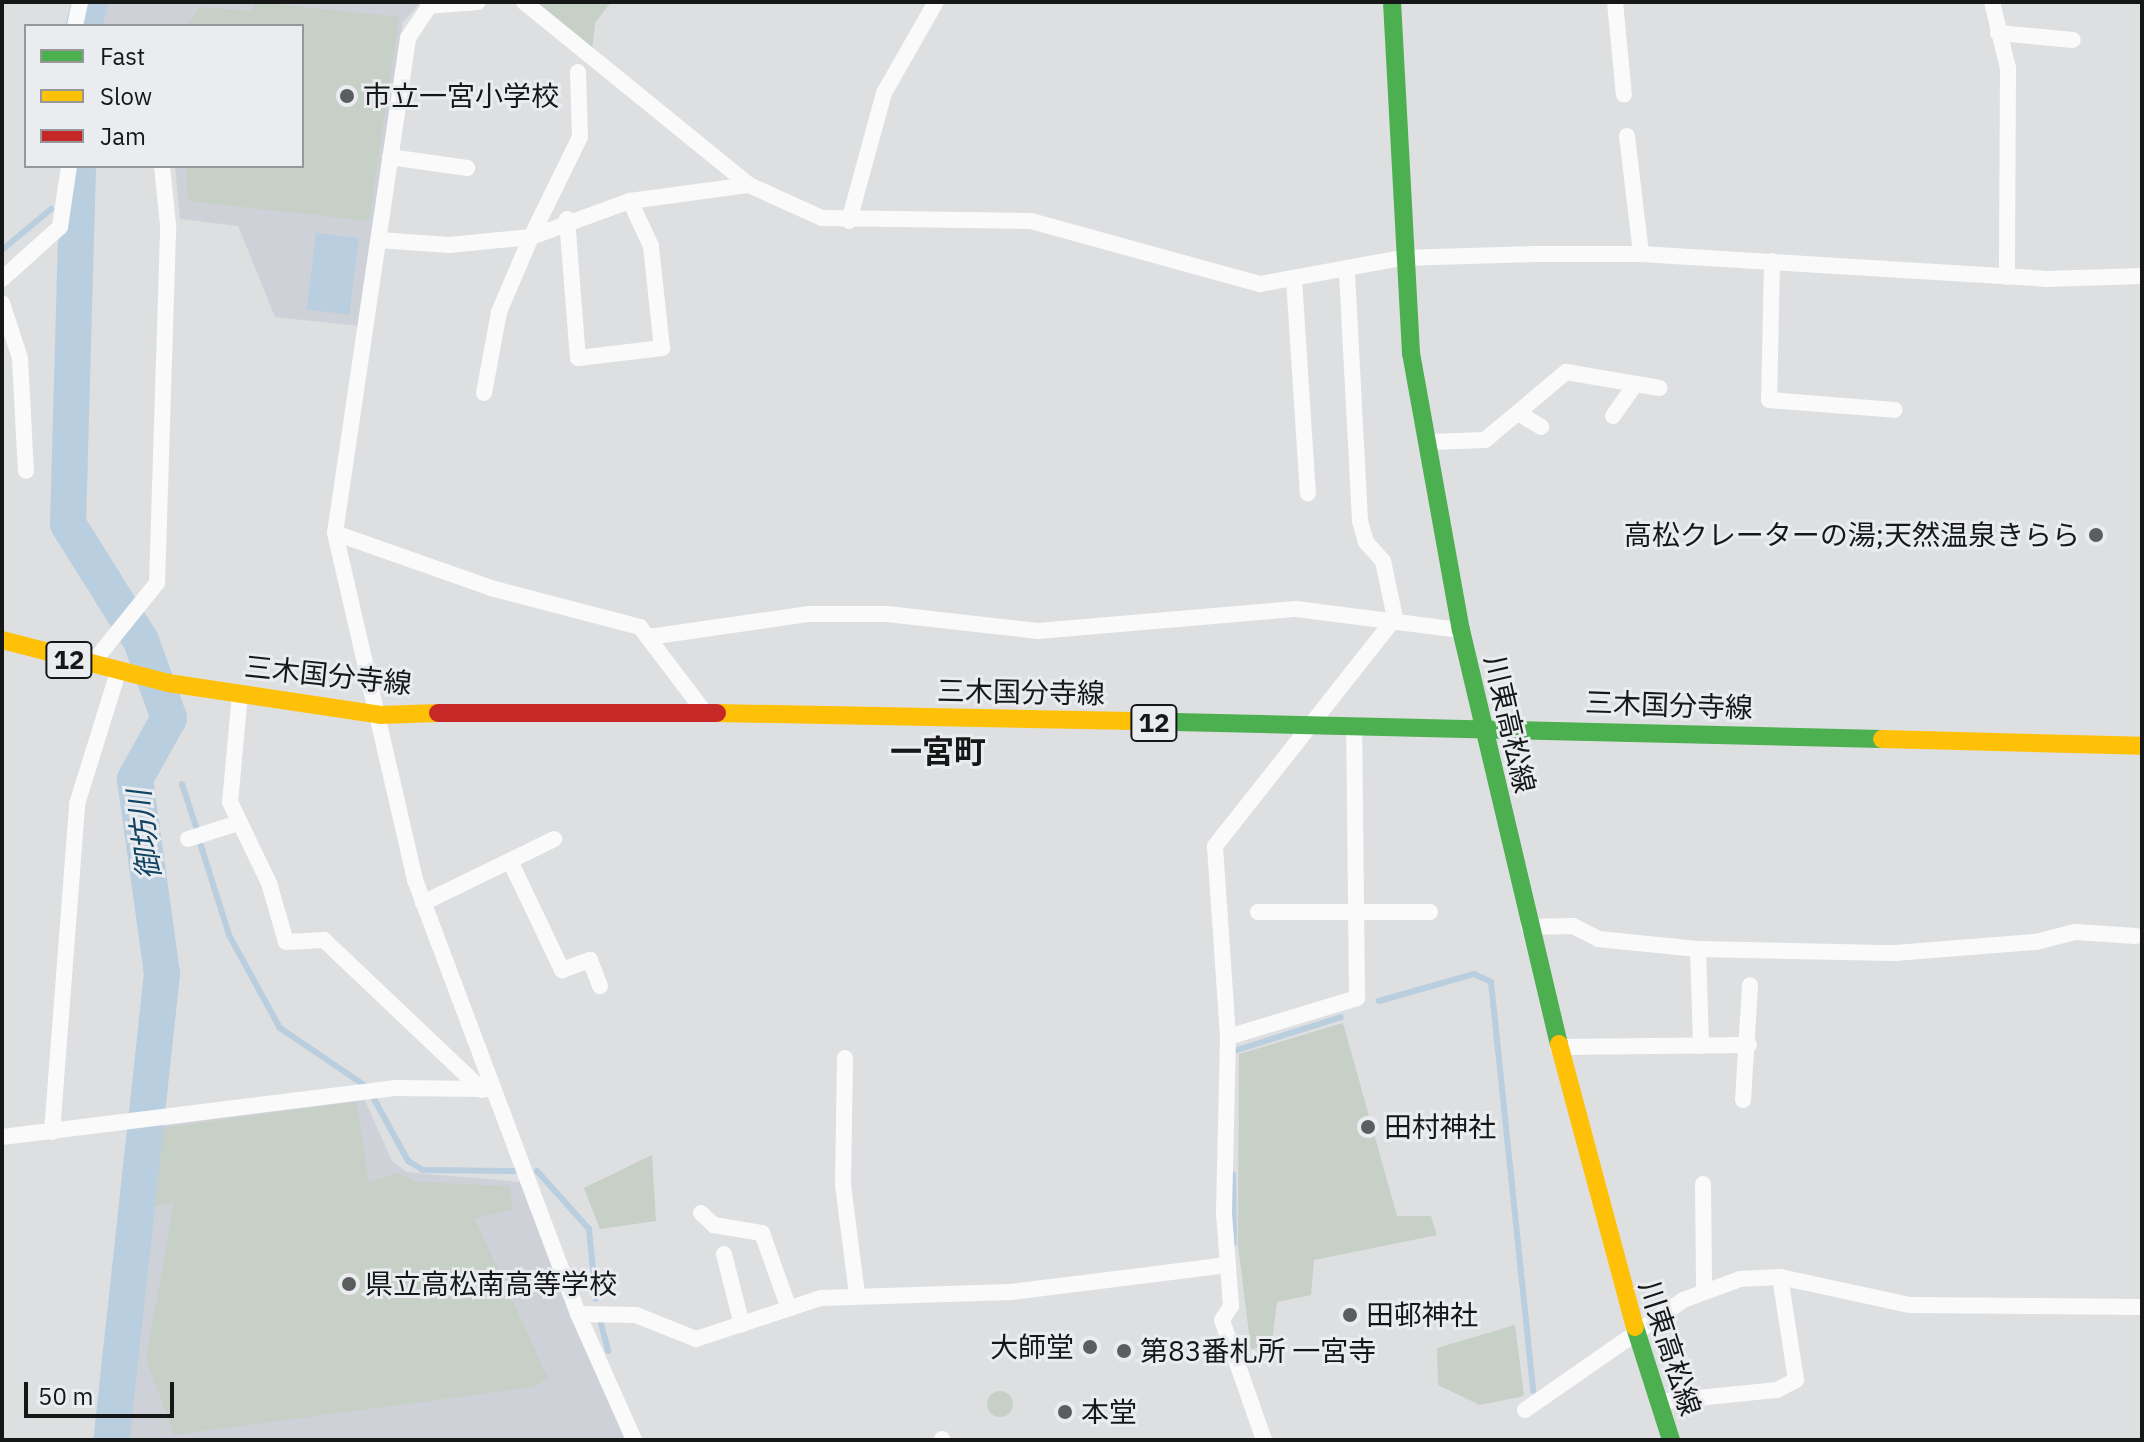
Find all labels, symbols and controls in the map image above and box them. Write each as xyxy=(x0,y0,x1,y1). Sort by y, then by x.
legend xyxy=(24,24,304,168)
text: Fast xyxy=(100,40,145,72)
place label: 市立一宮小学校 xyxy=(363,79,559,113)
text: Slow xyxy=(100,80,152,112)
marker: 市立一宮小学校 xyxy=(338,87,356,105)
text: Jam xyxy=(100,120,146,152)
place label: 高松クレーターの湯;天然温泉きらら xyxy=(1624,518,2080,552)
marker: 高松クレーターの湯;天然温泉きらら xyxy=(2087,526,2105,544)
road number: 12 xyxy=(45,638,93,682)
street label: 三木国分寺線 xyxy=(243,650,413,700)
street label: 川東高松線 xyxy=(1478,652,1542,796)
street label: 三木国分寺線 xyxy=(937,674,1105,710)
street label: 三木国分寺線 xyxy=(1584,685,1754,725)
road number: 12 xyxy=(1130,701,1178,745)
district label: 一宮町 xyxy=(890,732,986,770)
water label: 御坊川 xyxy=(121,788,167,882)
place label: 田村神社 xyxy=(1384,1110,1496,1144)
marker: 田村神社 xyxy=(1359,1118,1377,1136)
place label: 県立高松南高等学校 xyxy=(365,1267,617,1301)
marker: 県立高松南高等学校 xyxy=(340,1275,358,1293)
street label: 川東高松線 xyxy=(1632,1276,1708,1420)
place label: 田邨神社 xyxy=(1366,1298,1478,1332)
marker: 田邨神社 xyxy=(1341,1306,1359,1324)
place label: 大師堂 xyxy=(990,1330,1074,1364)
place label: 第83番札所 一宮寺 xyxy=(1140,1334,1376,1368)
marker: 大師堂 xyxy=(1081,1338,1099,1356)
marker: 第83番札所 一宮寺 xyxy=(1115,1342,1133,1360)
scale bar xyxy=(28,1366,178,1416)
text: 50 m xyxy=(38,1380,93,1412)
place label: 本堂 xyxy=(1081,1395,1137,1429)
marker: 本堂 xyxy=(1056,1403,1074,1421)

